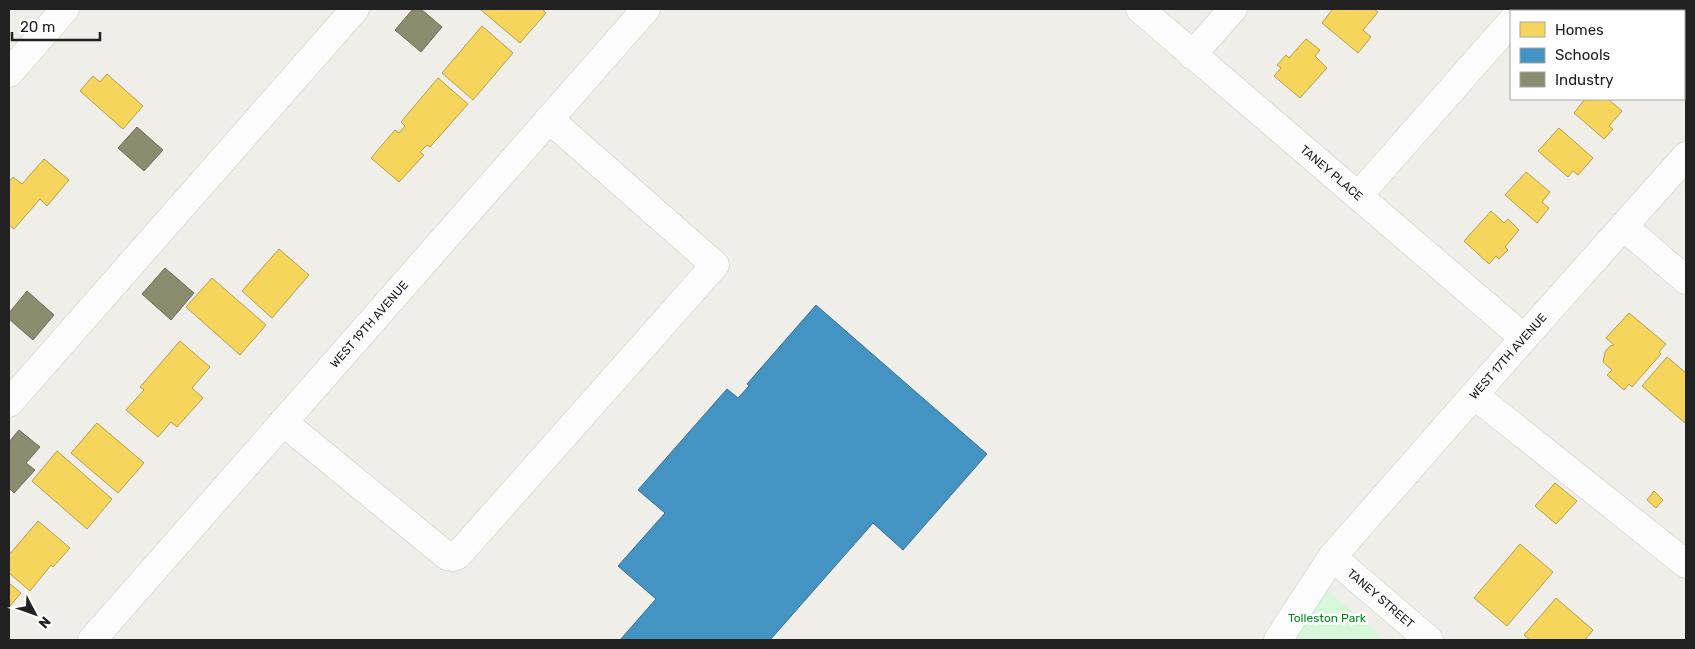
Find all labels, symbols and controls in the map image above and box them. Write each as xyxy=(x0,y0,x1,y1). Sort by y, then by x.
scale bar xyxy=(12,10,100,42)
legend xyxy=(1510,10,1685,100)
text: 20 m xyxy=(20,18,55,36)
text: Homes xyxy=(1555,21,1604,39)
text: Schools xyxy=(1555,46,1611,64)
text: Industry xyxy=(1555,71,1614,89)
street label: TANEY PLACE xyxy=(1297,142,1365,204)
street label: WEST 19TH AVENUE xyxy=(327,278,411,371)
street label: WEST 17TH AVENUE xyxy=(1466,310,1550,402)
street label: TANEY STREET xyxy=(1344,566,1417,631)
north arrow xyxy=(10,589,60,639)
park label: Tolleston Park xyxy=(1288,611,1367,625)
text: N xyxy=(35,613,54,632)

